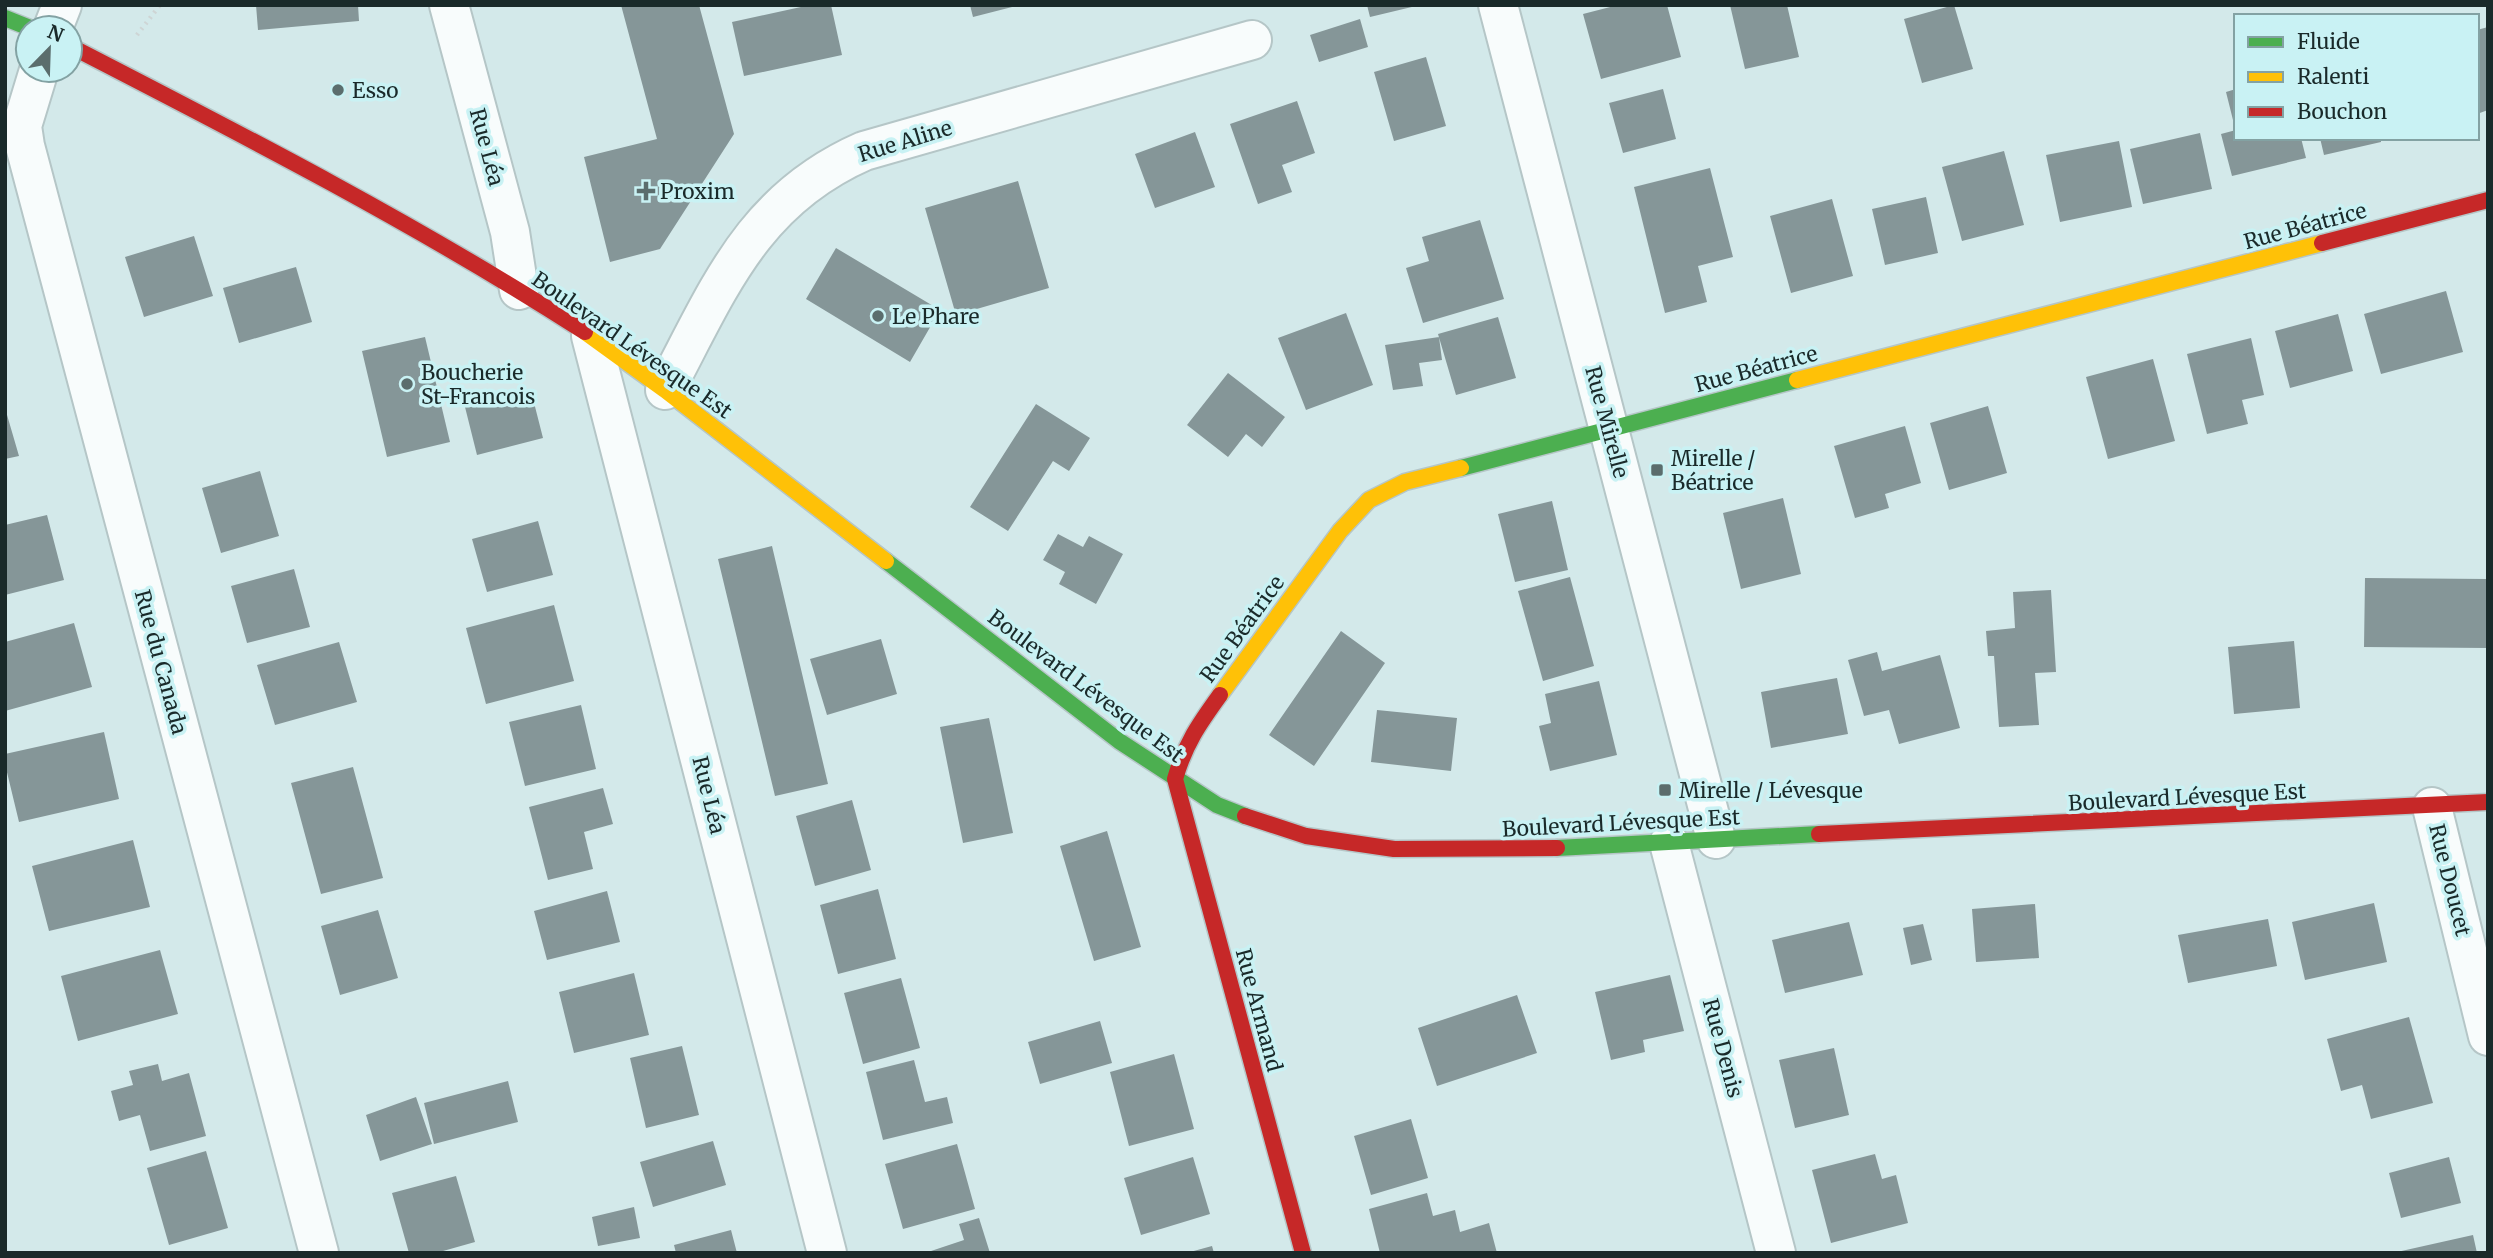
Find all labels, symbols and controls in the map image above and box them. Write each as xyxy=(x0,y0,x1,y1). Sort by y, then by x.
north arrow xyxy=(14,14,84,84)
legend xyxy=(2234,14,2479,140)
text: N xyxy=(44,19,67,47)
text: Fluide xyxy=(2297,28,2360,55)
text: Ralenti xyxy=(2297,63,2369,90)
place label: Esso xyxy=(352,77,398,104)
marker: Esso xyxy=(330,82,346,98)
text: Bouchon xyxy=(2297,98,2387,125)
street label: Rue Léa xyxy=(464,105,510,189)
street label: Rue Aline xyxy=(855,114,955,168)
place label: Proxim xyxy=(660,178,735,205)
marker: Proxim xyxy=(638,183,654,199)
street label: Rue Béatrice xyxy=(2241,197,2369,255)
street label: Boulevard Lévesque Est xyxy=(527,266,737,424)
place label: Le Phare xyxy=(892,303,980,330)
marker: Le Phare xyxy=(870,308,886,324)
street label: Rue Béatrice xyxy=(1692,340,1820,398)
place label: Boucherie St-Francois xyxy=(421,359,535,410)
street label: Rue Mirelle xyxy=(1579,363,1635,481)
marker: Boucherie St-Francois xyxy=(399,376,415,392)
place label: Mirelle / Béatrice xyxy=(1671,445,1756,496)
marker: Mirelle / Béatrice xyxy=(1649,462,1665,478)
street label: Rue Béatrice xyxy=(1194,570,1290,688)
street label: Rue du Canada xyxy=(129,587,193,737)
street label: Boulevard Lévesque Est xyxy=(983,604,1189,768)
street label: Rue Léa xyxy=(686,753,732,837)
place label: Mirelle / Lévesque xyxy=(1679,777,1863,804)
street label: Boulevard Lévesque Est xyxy=(2067,777,2307,817)
marker: Mirelle / Lévesque xyxy=(1657,782,1673,798)
street label: Boulevard Lévesque Est xyxy=(1501,803,1741,843)
street label: Rue Doucet xyxy=(2423,821,2477,939)
street label: Rue Armand xyxy=(1230,945,1288,1075)
street label: Rue Denis xyxy=(1697,995,1749,1101)

